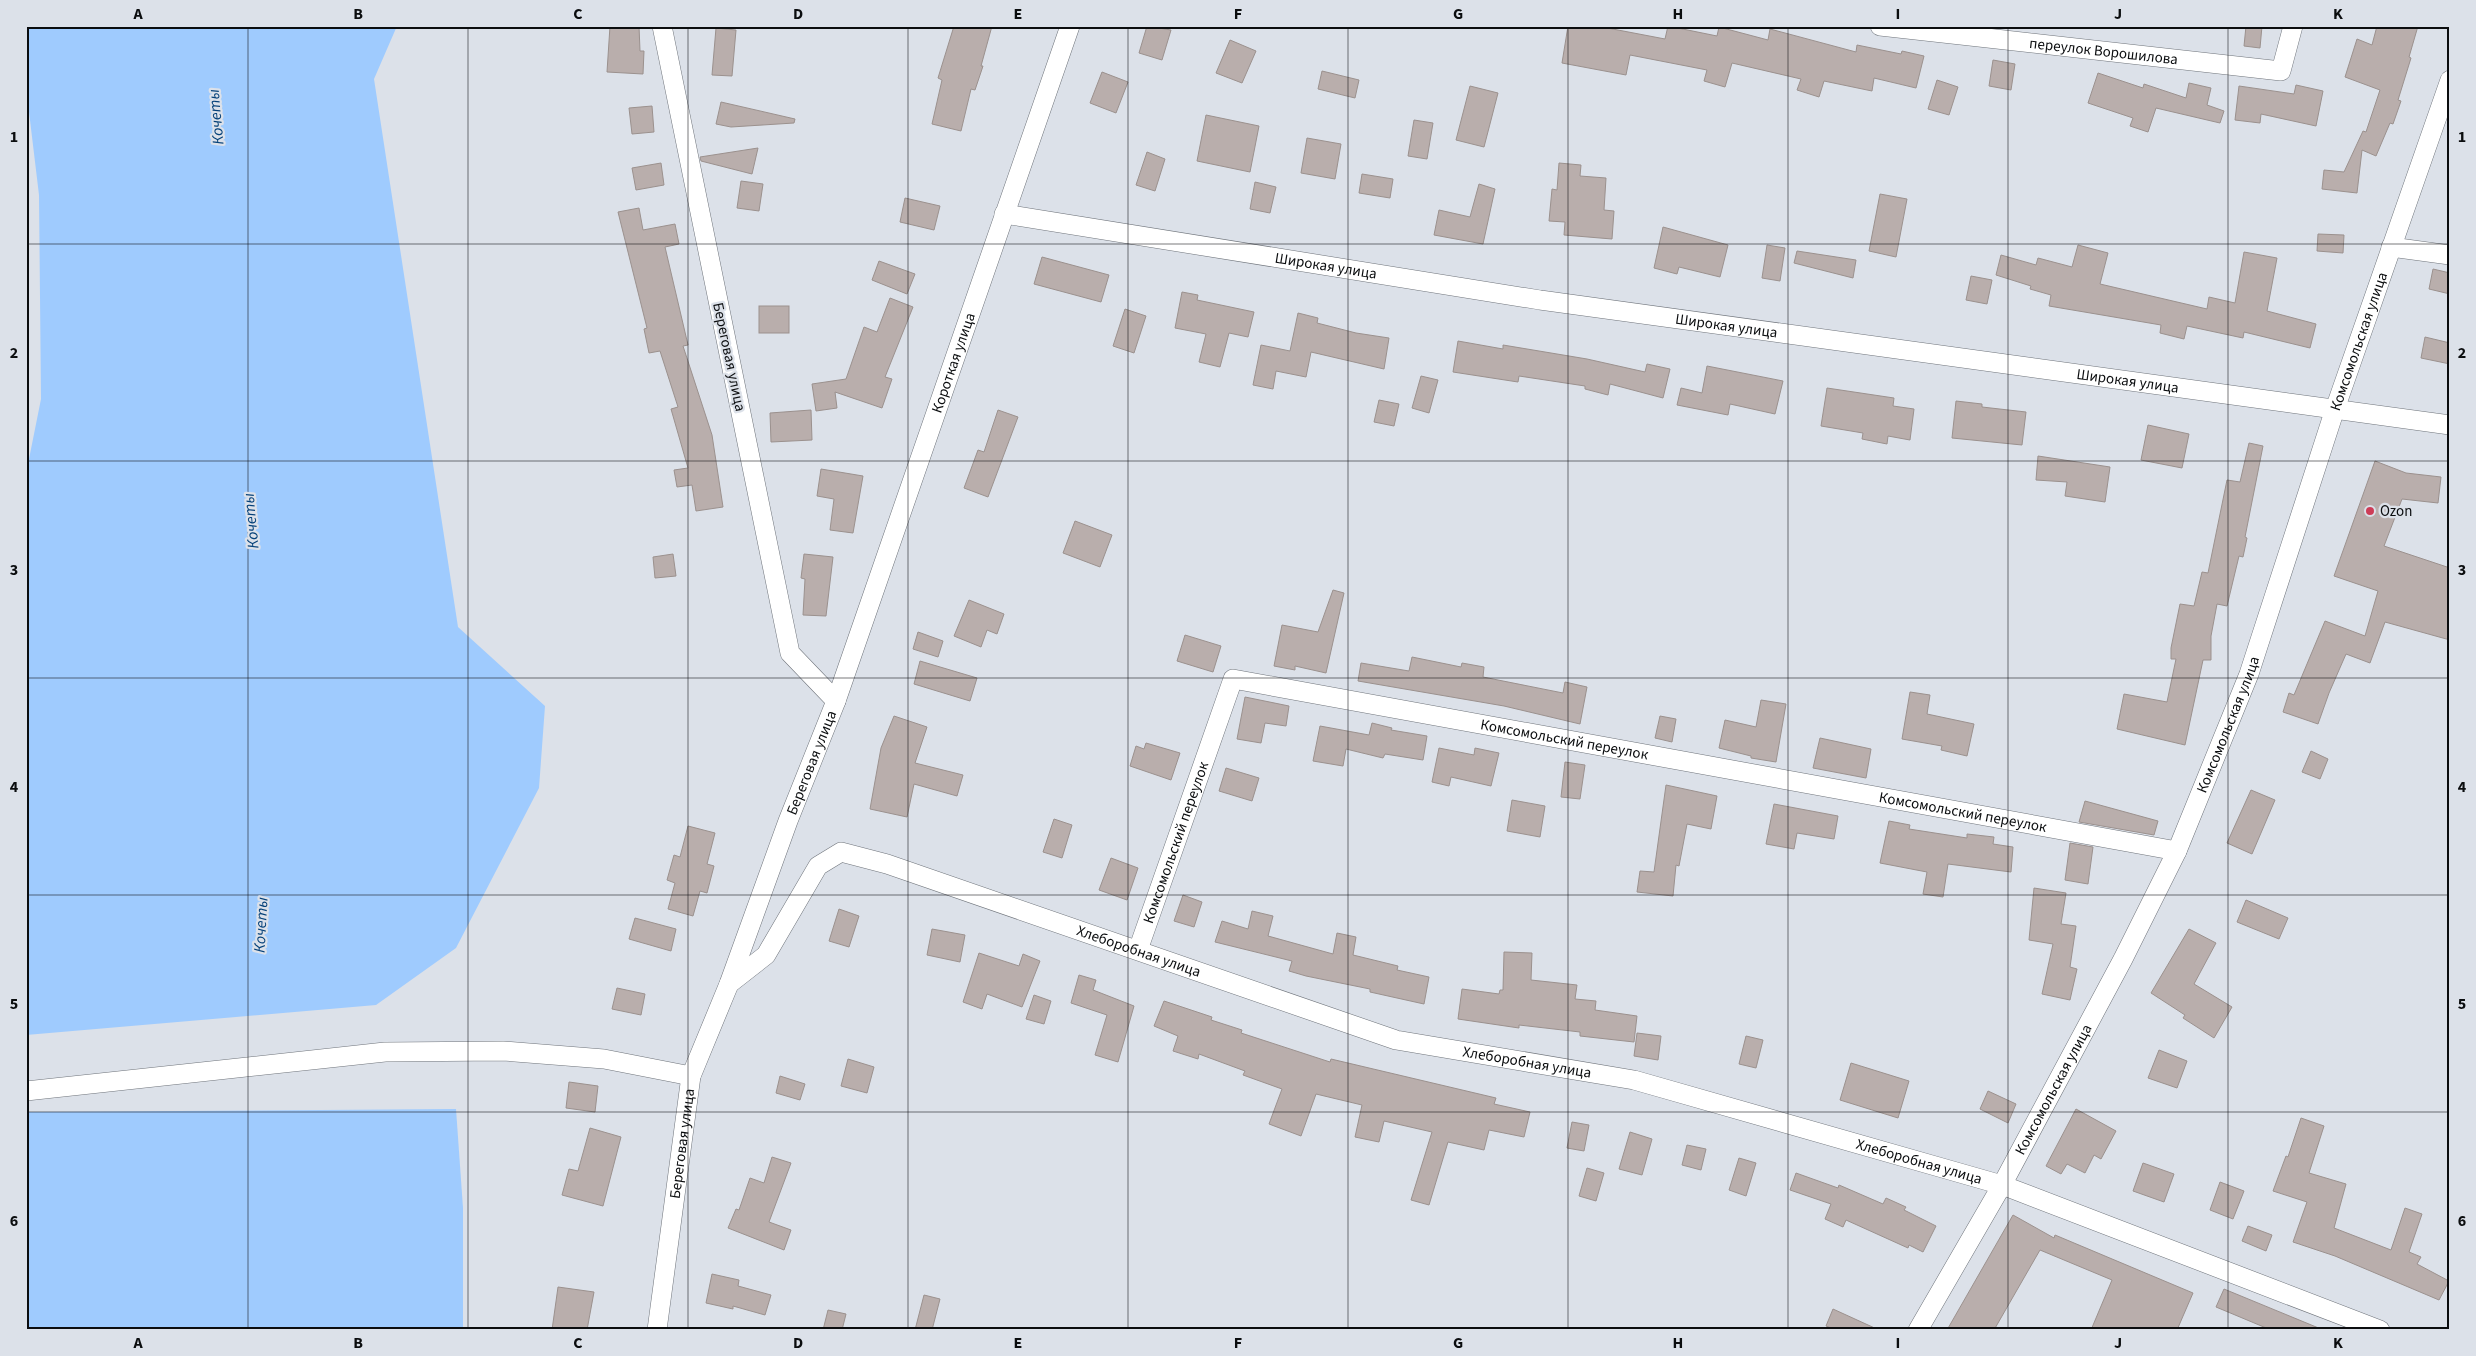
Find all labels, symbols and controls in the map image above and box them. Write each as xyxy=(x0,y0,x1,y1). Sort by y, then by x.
text: A xyxy=(132,3,143,25)
text: B xyxy=(353,3,363,25)
text: C xyxy=(573,3,583,25)
text: D xyxy=(793,3,803,25)
text: E xyxy=(1014,3,1022,25)
text: F xyxy=(1234,3,1242,25)
text: G xyxy=(1453,3,1463,25)
text: H xyxy=(1673,3,1683,25)
text: I xyxy=(1896,3,1900,25)
text: J xyxy=(2114,3,2122,25)
text: K xyxy=(2333,3,2343,25)
street label: переулок Ворошилова xyxy=(2028,32,2179,70)
water label: Кочеты xyxy=(203,88,229,146)
text: 1 xyxy=(10,126,18,148)
text: 1 xyxy=(2458,126,2466,148)
street label: Широкая улица xyxy=(1273,247,1378,284)
street label: Комсомольская улица xyxy=(2325,269,2393,414)
street label: Береговая улица xyxy=(707,301,751,413)
street label: Широкая улица xyxy=(1674,308,1779,343)
street label: Короткая улица xyxy=(926,310,980,416)
text: 2 xyxy=(10,342,18,364)
text: 2 xyxy=(2458,342,2466,364)
street label: Широкая улица xyxy=(2075,363,2180,398)
water label: Кочеты xyxy=(238,492,264,550)
place label: Ozon xyxy=(2380,501,2412,522)
marker: Ozon xyxy=(2364,505,2376,517)
text: 3 xyxy=(10,559,18,581)
text: 3 xyxy=(2458,559,2466,581)
street label: Комсомольская улица xyxy=(2191,654,2265,796)
street label: Береговая улица xyxy=(781,707,842,818)
street label: Комсомольский переулок xyxy=(1479,714,1651,765)
street label: Комсомольский переулок xyxy=(1138,758,1214,926)
text: 4 xyxy=(10,776,19,798)
text: 4 xyxy=(2458,776,2467,798)
street label: Комсомольский переулок xyxy=(1877,786,2049,838)
water label: Кочеты xyxy=(249,896,273,953)
street label: Хлеборобная улица xyxy=(1074,920,1204,982)
text: 5 xyxy=(10,993,18,1015)
text: 5 xyxy=(2458,993,2466,1015)
street label: Комсомольская улица xyxy=(2010,1020,2097,1159)
street label: Хлеборобная улица xyxy=(1461,1041,1593,1083)
street label: Береговая улица xyxy=(664,1087,700,1200)
street label: Хлеборобная улица xyxy=(1854,1133,1985,1189)
text: 6 xyxy=(10,1210,18,1232)
text: 6 xyxy=(2458,1210,2466,1232)
text: A xyxy=(132,1332,143,1354)
text: B xyxy=(353,1332,363,1354)
text: C xyxy=(573,1332,583,1354)
text: D xyxy=(793,1332,803,1354)
text: E xyxy=(1014,1332,1022,1354)
text: F xyxy=(1234,1332,1242,1354)
text: G xyxy=(1453,1332,1463,1354)
text: H xyxy=(1673,1332,1683,1354)
text: I xyxy=(1896,1332,1900,1354)
text: J xyxy=(2114,1332,2122,1354)
text: K xyxy=(2333,1332,2343,1354)

